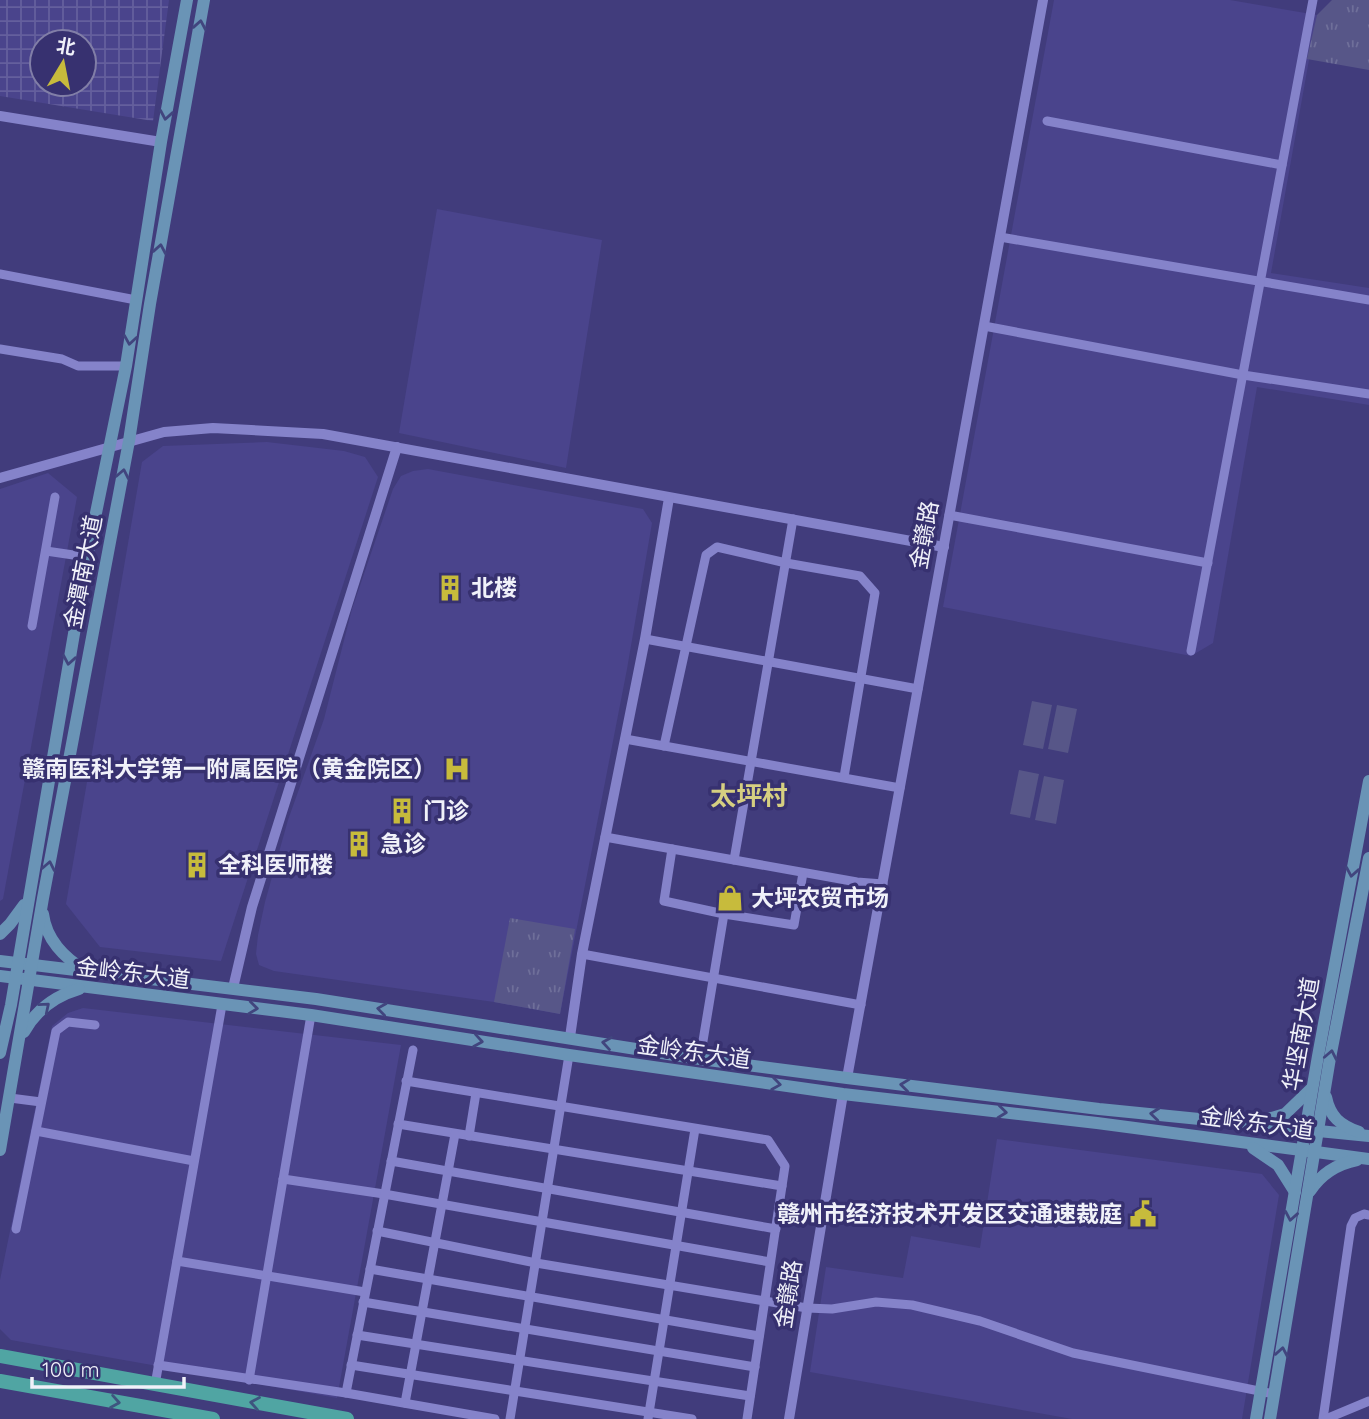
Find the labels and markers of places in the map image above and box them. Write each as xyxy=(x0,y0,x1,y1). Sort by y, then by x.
building icon: 北楼 xyxy=(435,573,465,603)
place label: 北楼 xyxy=(471,573,517,602)
place label: 赣南医科大学第一附属医院（黄金院区） xyxy=(22,754,436,783)
hospital icon: 赣南医科大学第一附属医院（黄金院区） xyxy=(442,754,472,784)
building icon: 门诊 xyxy=(387,796,417,826)
place label: 门诊 xyxy=(423,796,470,825)
building icon: 急诊 xyxy=(344,829,374,859)
place label: 急诊 xyxy=(380,829,427,858)
building icon: 全科医师楼 xyxy=(182,850,212,880)
place label: 全科医师楼 xyxy=(218,850,333,879)
shop icon: 大坪农贸市场 xyxy=(715,883,745,913)
place label: 大坪农贸市场 xyxy=(751,883,889,912)
place label: 赣州市经济技术开发区交通速裁庭 xyxy=(777,1199,1122,1228)
public building icon: 赣州市经济技术开发区交通速裁庭 xyxy=(1128,1199,1158,1229)

